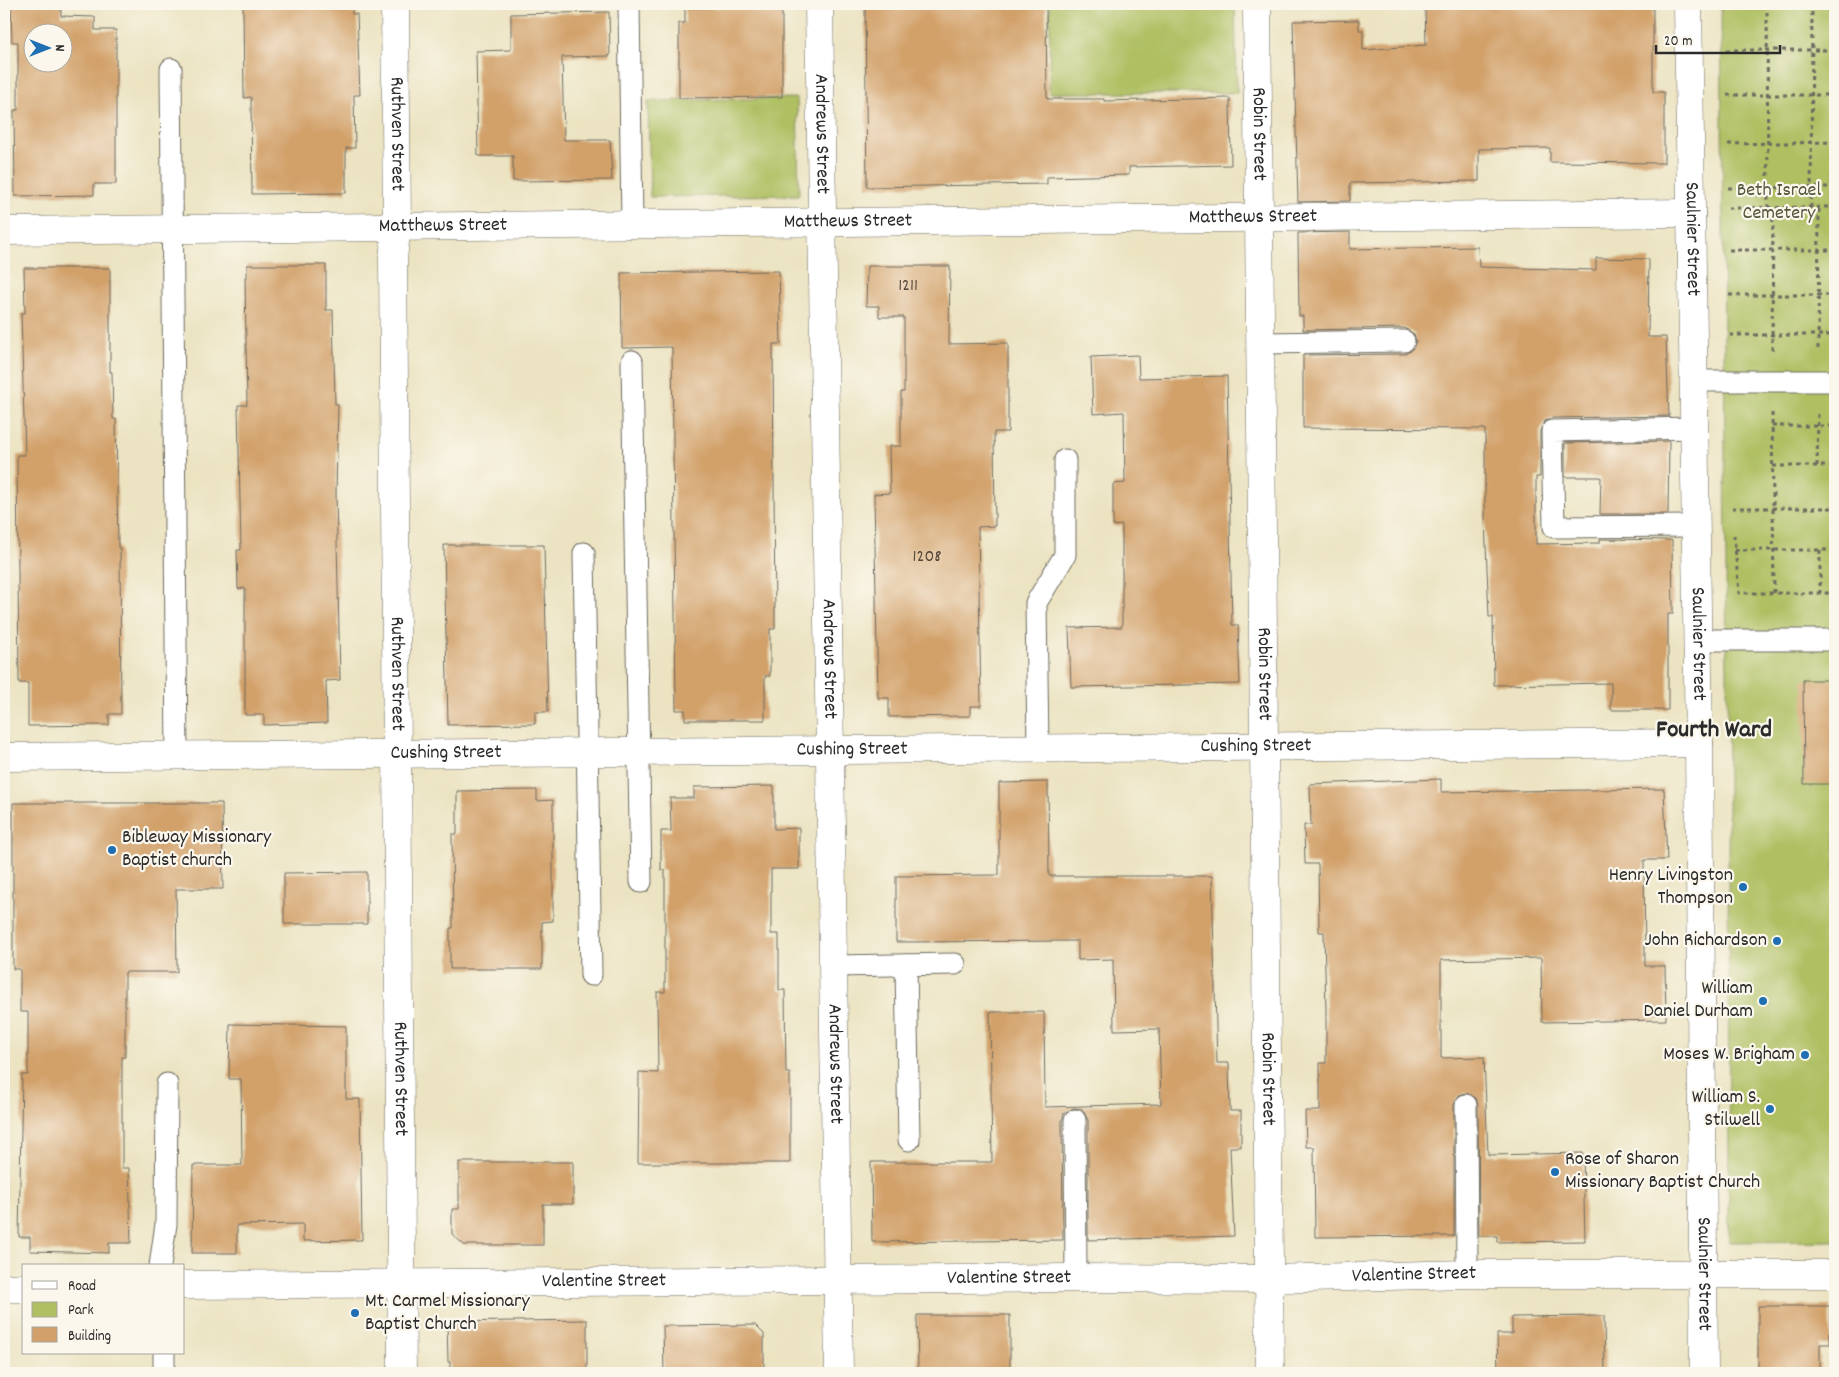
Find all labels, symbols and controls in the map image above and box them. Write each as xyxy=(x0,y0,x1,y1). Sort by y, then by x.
north arrow xyxy=(22,22,72,72)
scale bar xyxy=(1656,22,1780,54)
text: 20 m xyxy=(1664,31,1692,53)
text: N xyxy=(49,45,69,52)
street label: Andrews Street xyxy=(806,74,836,194)
street label: Ruthven Street xyxy=(382,77,411,191)
street label: Robin Street xyxy=(1244,87,1273,181)
park label: Beth Israel Cemetery xyxy=(1737,177,1821,228)
street label: Saulnier Street xyxy=(1677,182,1706,296)
street label: Matthews Street xyxy=(1189,203,1317,232)
street label: Matthews Street xyxy=(784,207,912,237)
street label: Matthews Street xyxy=(379,212,507,241)
house number: 1211 xyxy=(898,274,918,299)
house number: 1208 xyxy=(913,545,941,570)
street label: Saulnier Street xyxy=(1683,587,1712,701)
street label: Andrews Street xyxy=(814,599,843,719)
street label: Ruthven Street xyxy=(382,616,411,731)
street label: Robin Street xyxy=(1249,627,1278,721)
district label: Fourth Ward xyxy=(1656,713,1772,749)
street label: Cushing Street xyxy=(1200,732,1312,761)
street label: Cushing Street xyxy=(796,736,908,764)
street label: Cushing Street xyxy=(390,739,502,768)
place label: Bibleway Missionary Baptist church xyxy=(122,824,272,875)
marker: Bibleway Missionary Baptist church xyxy=(106,844,118,856)
place label: Henry Livingston Thompson xyxy=(1609,862,1733,913)
marker: Henry Livingston Thompson xyxy=(1737,881,1749,893)
place label: John Richardson xyxy=(1645,927,1767,955)
marker: John Richardson xyxy=(1771,935,1783,947)
place label: William Daniel Durham xyxy=(1644,975,1753,1026)
marker: William Daniel Durham xyxy=(1757,995,1769,1007)
street label: Andrews Street xyxy=(820,1004,849,1124)
street label: Ruthven Street xyxy=(385,1021,414,1136)
street label: Robin Street xyxy=(1253,1032,1282,1126)
place label: Moses W. Brigham xyxy=(1663,1041,1795,1069)
marker: Moses W. Brigham xyxy=(1799,1049,1811,1061)
place label: William S. Stilwell xyxy=(1692,1084,1760,1135)
marker: William S. Stilwell xyxy=(1764,1103,1776,1115)
place label: Rose of Sharon Missionary Baptist Church xyxy=(1565,1146,1760,1197)
marker: Rose of Sharon Missionary Baptist Church xyxy=(1549,1166,1561,1178)
street label: Saulnier Street xyxy=(1689,1217,1718,1331)
street label: Valentine Street xyxy=(1351,1260,1476,1291)
legend xyxy=(22,1264,185,1354)
street label: Valentine Street xyxy=(947,1264,1071,1293)
street label: Valentine Street xyxy=(542,1267,666,1296)
text: Road xyxy=(68,1276,96,1298)
place label: Mt. Carmel Missionary Baptist Church xyxy=(365,1288,530,1339)
text: Park xyxy=(68,1300,94,1322)
marker: Mt. Carmel Missionary Baptist Church xyxy=(349,1307,361,1319)
text: Building xyxy=(68,1326,111,1348)

